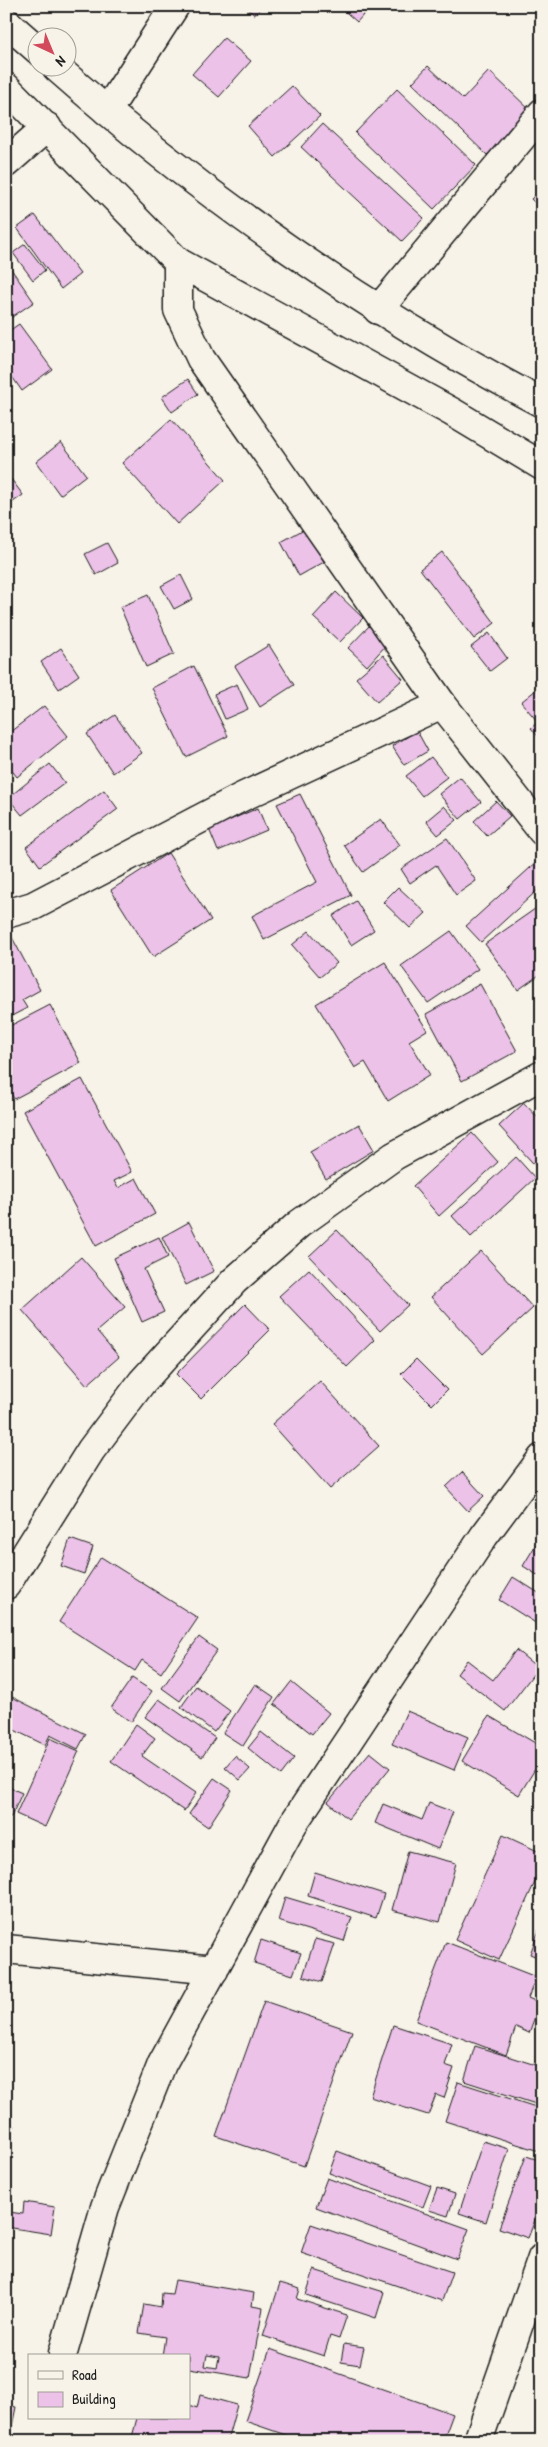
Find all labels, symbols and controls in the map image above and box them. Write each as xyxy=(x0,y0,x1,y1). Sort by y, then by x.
north arrow xyxy=(28,28,78,78)
text: N xyxy=(52,52,71,72)
legend xyxy=(28,2354,190,2420)
text: Road xyxy=(72,2364,97,2385)
text: Building xyxy=(72,2388,116,2409)

